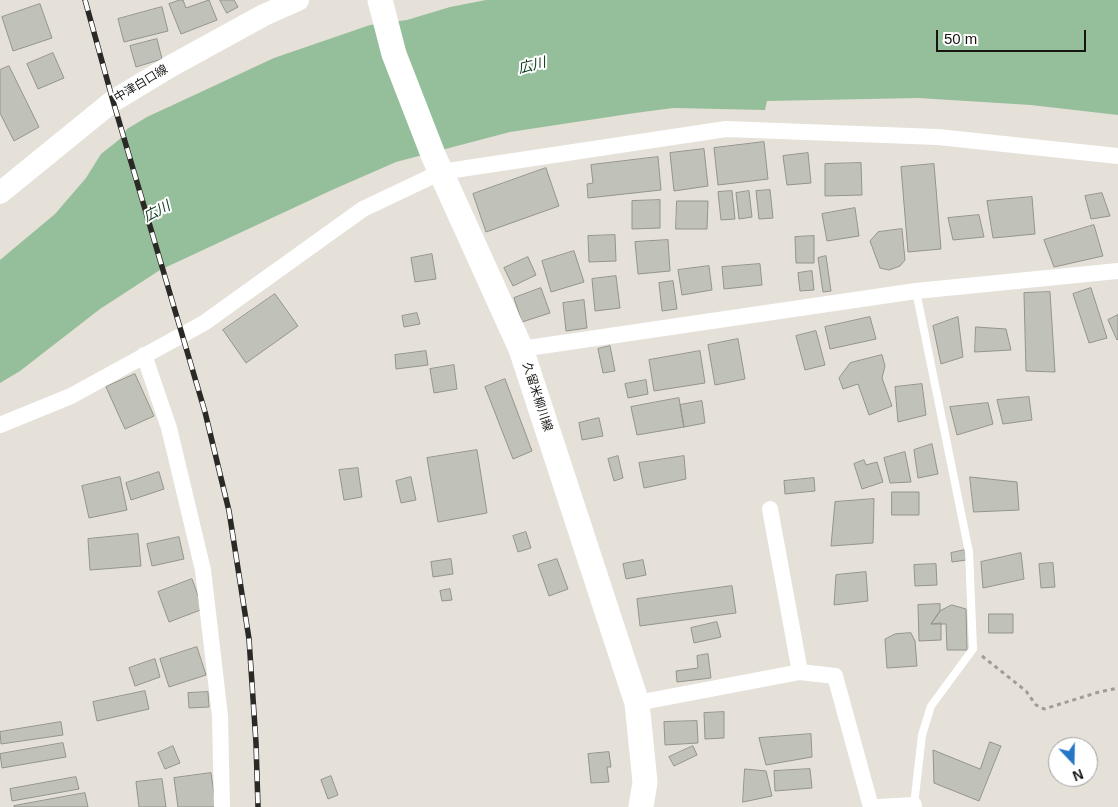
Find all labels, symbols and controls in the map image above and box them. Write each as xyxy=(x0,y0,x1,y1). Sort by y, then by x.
scale bar xyxy=(938,20,1088,52)
text: 50 m xyxy=(944,30,977,47)
water label: 広川 xyxy=(516,54,548,78)
street label: 中津白口線 xyxy=(112,62,170,106)
water label: 広川 xyxy=(141,198,173,226)
street label: 久留米柳川線 xyxy=(519,361,555,433)
north arrow xyxy=(1048,737,1098,787)
text: N xyxy=(1070,766,1086,784)

